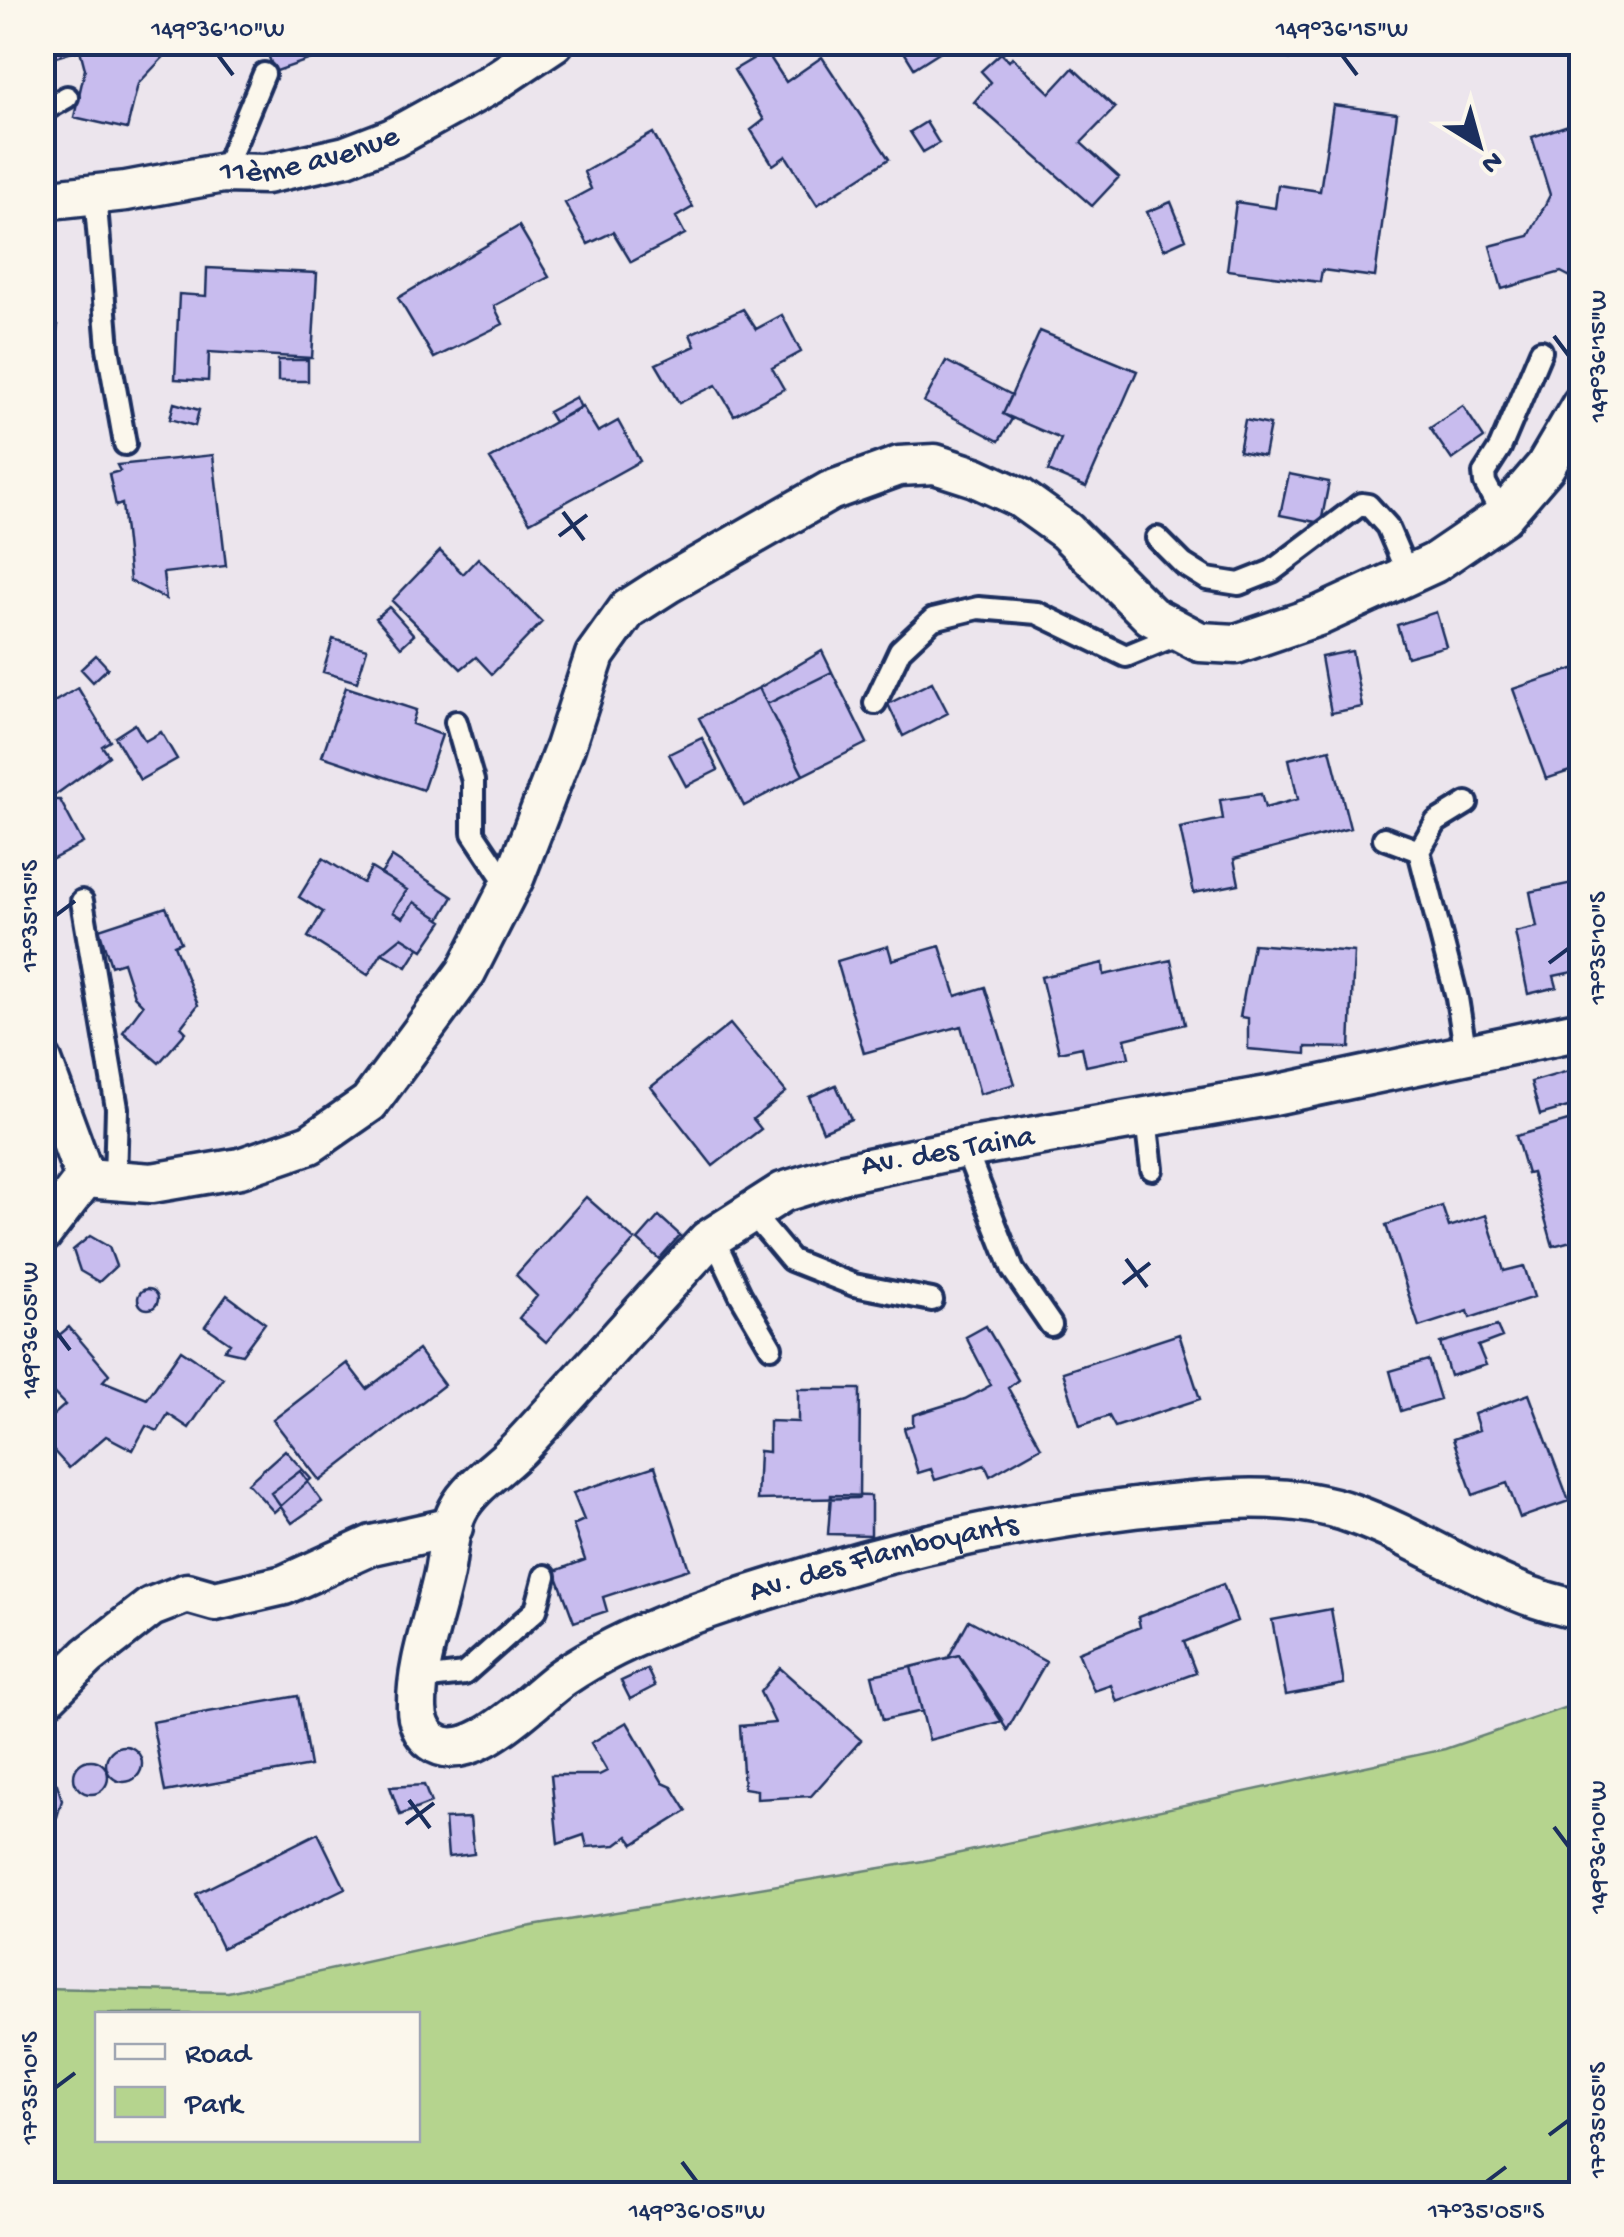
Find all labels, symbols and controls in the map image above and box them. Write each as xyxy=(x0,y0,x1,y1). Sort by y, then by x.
text: 149°36'10"W xyxy=(150,17,285,46)
text: 149°36'15"W xyxy=(1275,17,1408,46)
north arrow xyxy=(1429,95,1529,195)
street label: 11ème avenue xyxy=(218,118,406,193)
text: N xyxy=(1474,143,1509,180)
text: 149°36'15"W xyxy=(1586,290,1615,423)
text: 17°35'15"S xyxy=(18,860,47,973)
text: 17°35'10"S xyxy=(1586,891,1615,1006)
street label: Av. des Taina xyxy=(858,1119,1039,1187)
text: 149°36'05"W xyxy=(18,1262,47,1399)
street label: Av. des Flamboyants xyxy=(745,1507,1022,1613)
text: 149°36'10"W xyxy=(1586,1780,1615,1915)
legend xyxy=(95,2012,420,2142)
text: 17°35'10"S xyxy=(18,2031,47,2146)
text: Road xyxy=(185,2039,253,2074)
text: 17°35'05"S xyxy=(1586,2062,1615,2179)
text: Park xyxy=(184,2089,245,2124)
text: 149°36'05"W xyxy=(628,2199,765,2228)
text: 17°35'05"S xyxy=(1427,2199,1544,2228)

